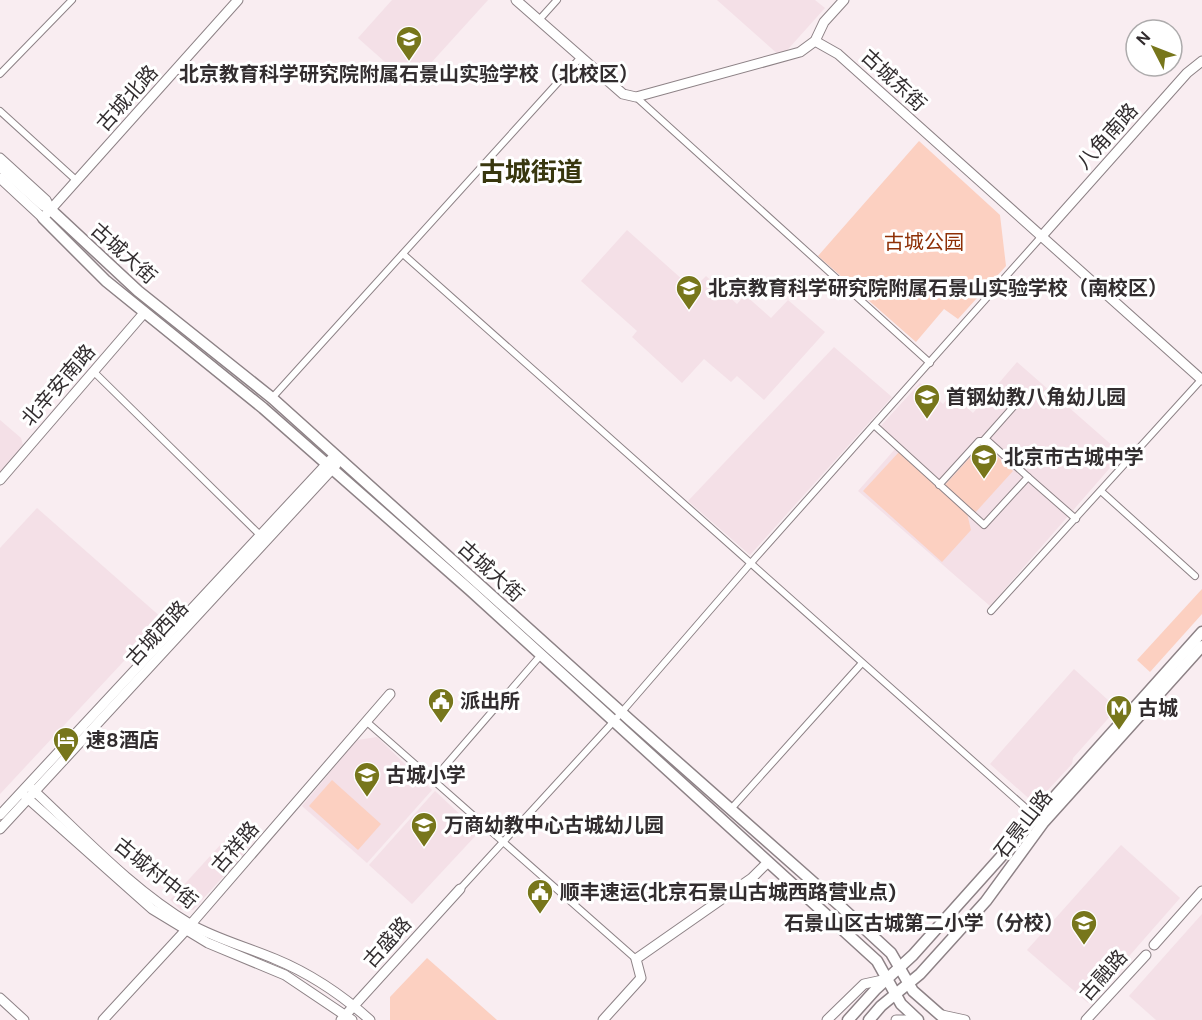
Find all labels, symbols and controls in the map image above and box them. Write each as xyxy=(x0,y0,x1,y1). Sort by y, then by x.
north arrow xyxy=(1124,18,1184,78)
school or university icon: 北京教育科学研究院附属石景山实验学校（北校区） xyxy=(394,24,424,62)
text: N xyxy=(1132,27,1155,50)
street label: 古城东街 xyxy=(856,43,932,117)
street label: 古城北路 xyxy=(91,60,163,136)
place label: 北京教育科学研究院附属石景山实验学校（北校区） xyxy=(179,61,639,87)
street label: 八角南路 xyxy=(1071,98,1143,174)
district label: 古城街道 xyxy=(479,155,583,189)
street label: 古城大街 xyxy=(86,217,162,289)
park label: 古城公园 xyxy=(884,229,964,255)
school or university icon: 北京教育科学研究院附属石景山实验学校（南校区） xyxy=(674,273,704,311)
place label: 北京教育科学研究院附属石景山实验学校（南校区） xyxy=(708,275,1168,301)
street label: 北辛安南路 xyxy=(15,339,101,431)
school or university icon: 首钢幼教八角幼儿园 xyxy=(912,382,942,420)
place label: 首钢幼教八角幼儿园 xyxy=(946,384,1126,410)
school or university icon: 北京市古城中学 xyxy=(969,442,999,480)
place label: 北京市古城中学 xyxy=(1004,444,1144,470)
street label: 古城大街 xyxy=(453,535,529,607)
street label: 古城西路 xyxy=(120,595,194,671)
public building icon: 派出所 xyxy=(426,686,456,724)
place label: 派出所 xyxy=(460,688,520,714)
metro station icon: 古城 xyxy=(1104,693,1134,731)
place label: 古城 xyxy=(1138,695,1178,721)
hotel icon: 速8酒店 xyxy=(51,725,81,763)
place label: 速8酒店 xyxy=(86,727,159,753)
school or university icon: 古城小学 xyxy=(352,760,382,798)
place label: 古城小学 xyxy=(386,762,466,788)
street label: 石景山路 xyxy=(988,784,1058,864)
school or university icon: 万商幼教中心古城幼儿园 xyxy=(409,810,439,848)
place label: 万商幼教中心古城幼儿园 xyxy=(444,812,664,838)
street label: 古祥路 xyxy=(206,816,264,878)
street label: 古城村中街 xyxy=(109,831,203,915)
public building icon: 顺丰速运(北京石景山古城西路营业点) xyxy=(525,877,555,915)
place label: 顺丰速运(北京石景山古城西路营业点) xyxy=(560,879,896,905)
school or university icon: 石景山区古城第二小学（分校） xyxy=(1069,908,1099,946)
place label: 石景山区古城第二小学（分校） xyxy=(784,910,1064,936)
street label: 古盛路 xyxy=(357,911,417,973)
street label: 古融路 xyxy=(1073,944,1133,1006)

